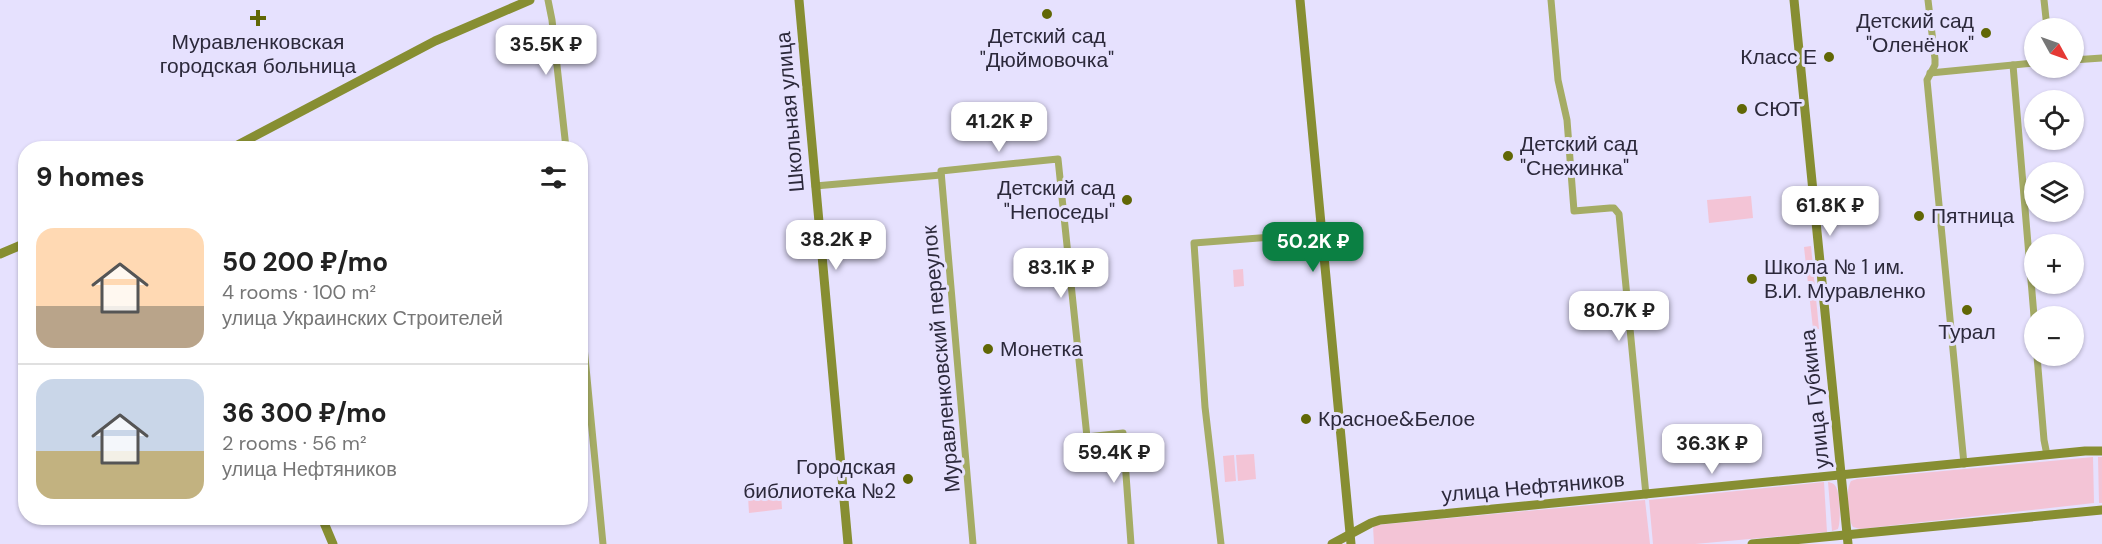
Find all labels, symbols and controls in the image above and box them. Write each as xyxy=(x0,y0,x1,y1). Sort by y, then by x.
marker: Детский сад "Дюймовочка" xyxy=(1040,7,1054,21)
place label: Детский сад "Оленёнок" xyxy=(1856,7,1974,59)
marker: Муравленковская городская больница xyxy=(249,9,267,27)
north arrow xyxy=(2024,18,2084,78)
map controls xyxy=(2024,18,2084,366)
place label: Детский сад "Дюймовочка" xyxy=(980,22,1114,74)
pin: 35.5K ₽ xyxy=(491,25,601,76)
marker: Детский сад "Оленёнок" xyxy=(1979,26,1993,40)
place label: Муравленковская городская больница xyxy=(160,28,356,80)
street label: Школьная улица xyxy=(769,30,811,193)
text: 35.5K ₽ xyxy=(510,31,582,57)
place label: Класс Е xyxy=(1740,43,1817,71)
marker: Класс Е xyxy=(1822,50,1836,64)
button: locate xyxy=(2024,90,2084,150)
place label: СЮТ xyxy=(1754,95,1802,123)
pin: 41.2K ₽ xyxy=(944,102,1054,153)
marker: СЮТ xyxy=(1735,102,1749,116)
text: 41.2K ₽ xyxy=(965,108,1033,134)
place label: Детский сад "Снежинка" xyxy=(1520,130,1638,182)
marker: Детский сад "Снежинка" xyxy=(1501,149,1515,163)
text: 9 homes xyxy=(36,160,145,194)
icon: filters xyxy=(537,161,570,194)
button: layers xyxy=(2024,162,2084,222)
place label: Детский сад "Непоседы" xyxy=(997,174,1115,226)
pin: 61.8K ₽ xyxy=(1775,186,1885,237)
text: 61.8K ₽ xyxy=(1796,192,1864,218)
marker: Детский сад "Непоседы" xyxy=(1120,193,1134,207)
place label: Пятница xyxy=(1931,202,2014,230)
marker: Пятница xyxy=(1912,209,1926,223)
pin: 38.2K ₽ xyxy=(781,220,891,271)
pin: 50.2K ₽ xyxy=(1258,222,1368,273)
street label: Муравленковский переулок xyxy=(915,224,967,494)
text: 38.2K ₽ xyxy=(800,226,872,252)
text: 50.2K ₽ xyxy=(1276,228,1350,254)
button: + xyxy=(2024,234,2084,294)
text: 50 200 ₽/mo xyxy=(222,245,388,279)
pin: 83.1K ₽ xyxy=(1006,248,1116,299)
icon: home xyxy=(84,252,156,324)
place label: Школа № 1 им. В.И. Муравленко xyxy=(1764,253,1926,305)
text: 83.1K ₽ xyxy=(1027,254,1095,280)
marker: Школа № 1 им. В.И. Муравленко xyxy=(1745,272,1759,286)
text: 4 rooms · 100 m² xyxy=(222,279,376,305)
pin: 80.7K ₽ xyxy=(1564,291,1674,342)
text: 80.7K ₽ xyxy=(1583,297,1655,323)
marker: Турал xyxy=(1960,303,1974,317)
text: улица Украинских Строителей xyxy=(222,305,503,331)
button: − xyxy=(2024,306,2084,366)
place label: Турал xyxy=(1938,318,1996,346)
street label: улица Губкина xyxy=(1794,327,1836,470)
place label: Монетка xyxy=(1000,335,1083,363)
marker: Монетка xyxy=(981,342,995,356)
text: 36 300 ₽/mo xyxy=(222,396,387,430)
icon: home xyxy=(84,403,156,475)
place label: Красное&Белое xyxy=(1318,405,1475,433)
marker: Красное&Белое xyxy=(1299,412,1313,426)
pin: 36.3K ₽ xyxy=(1657,424,1767,475)
text: 2 rooms · 56 m² xyxy=(222,430,367,456)
text: 36.3K ₽ xyxy=(1676,430,1748,456)
pin: 59.4K ₽ xyxy=(1059,433,1169,484)
text: 59.4K ₽ xyxy=(1078,439,1150,465)
place label: Городская библиотека №2 xyxy=(743,453,896,505)
text: улица Нефтяников xyxy=(222,456,397,482)
street label: улица Нефтяников xyxy=(1440,465,1626,509)
marker: Городская библиотека №2 xyxy=(901,472,915,486)

